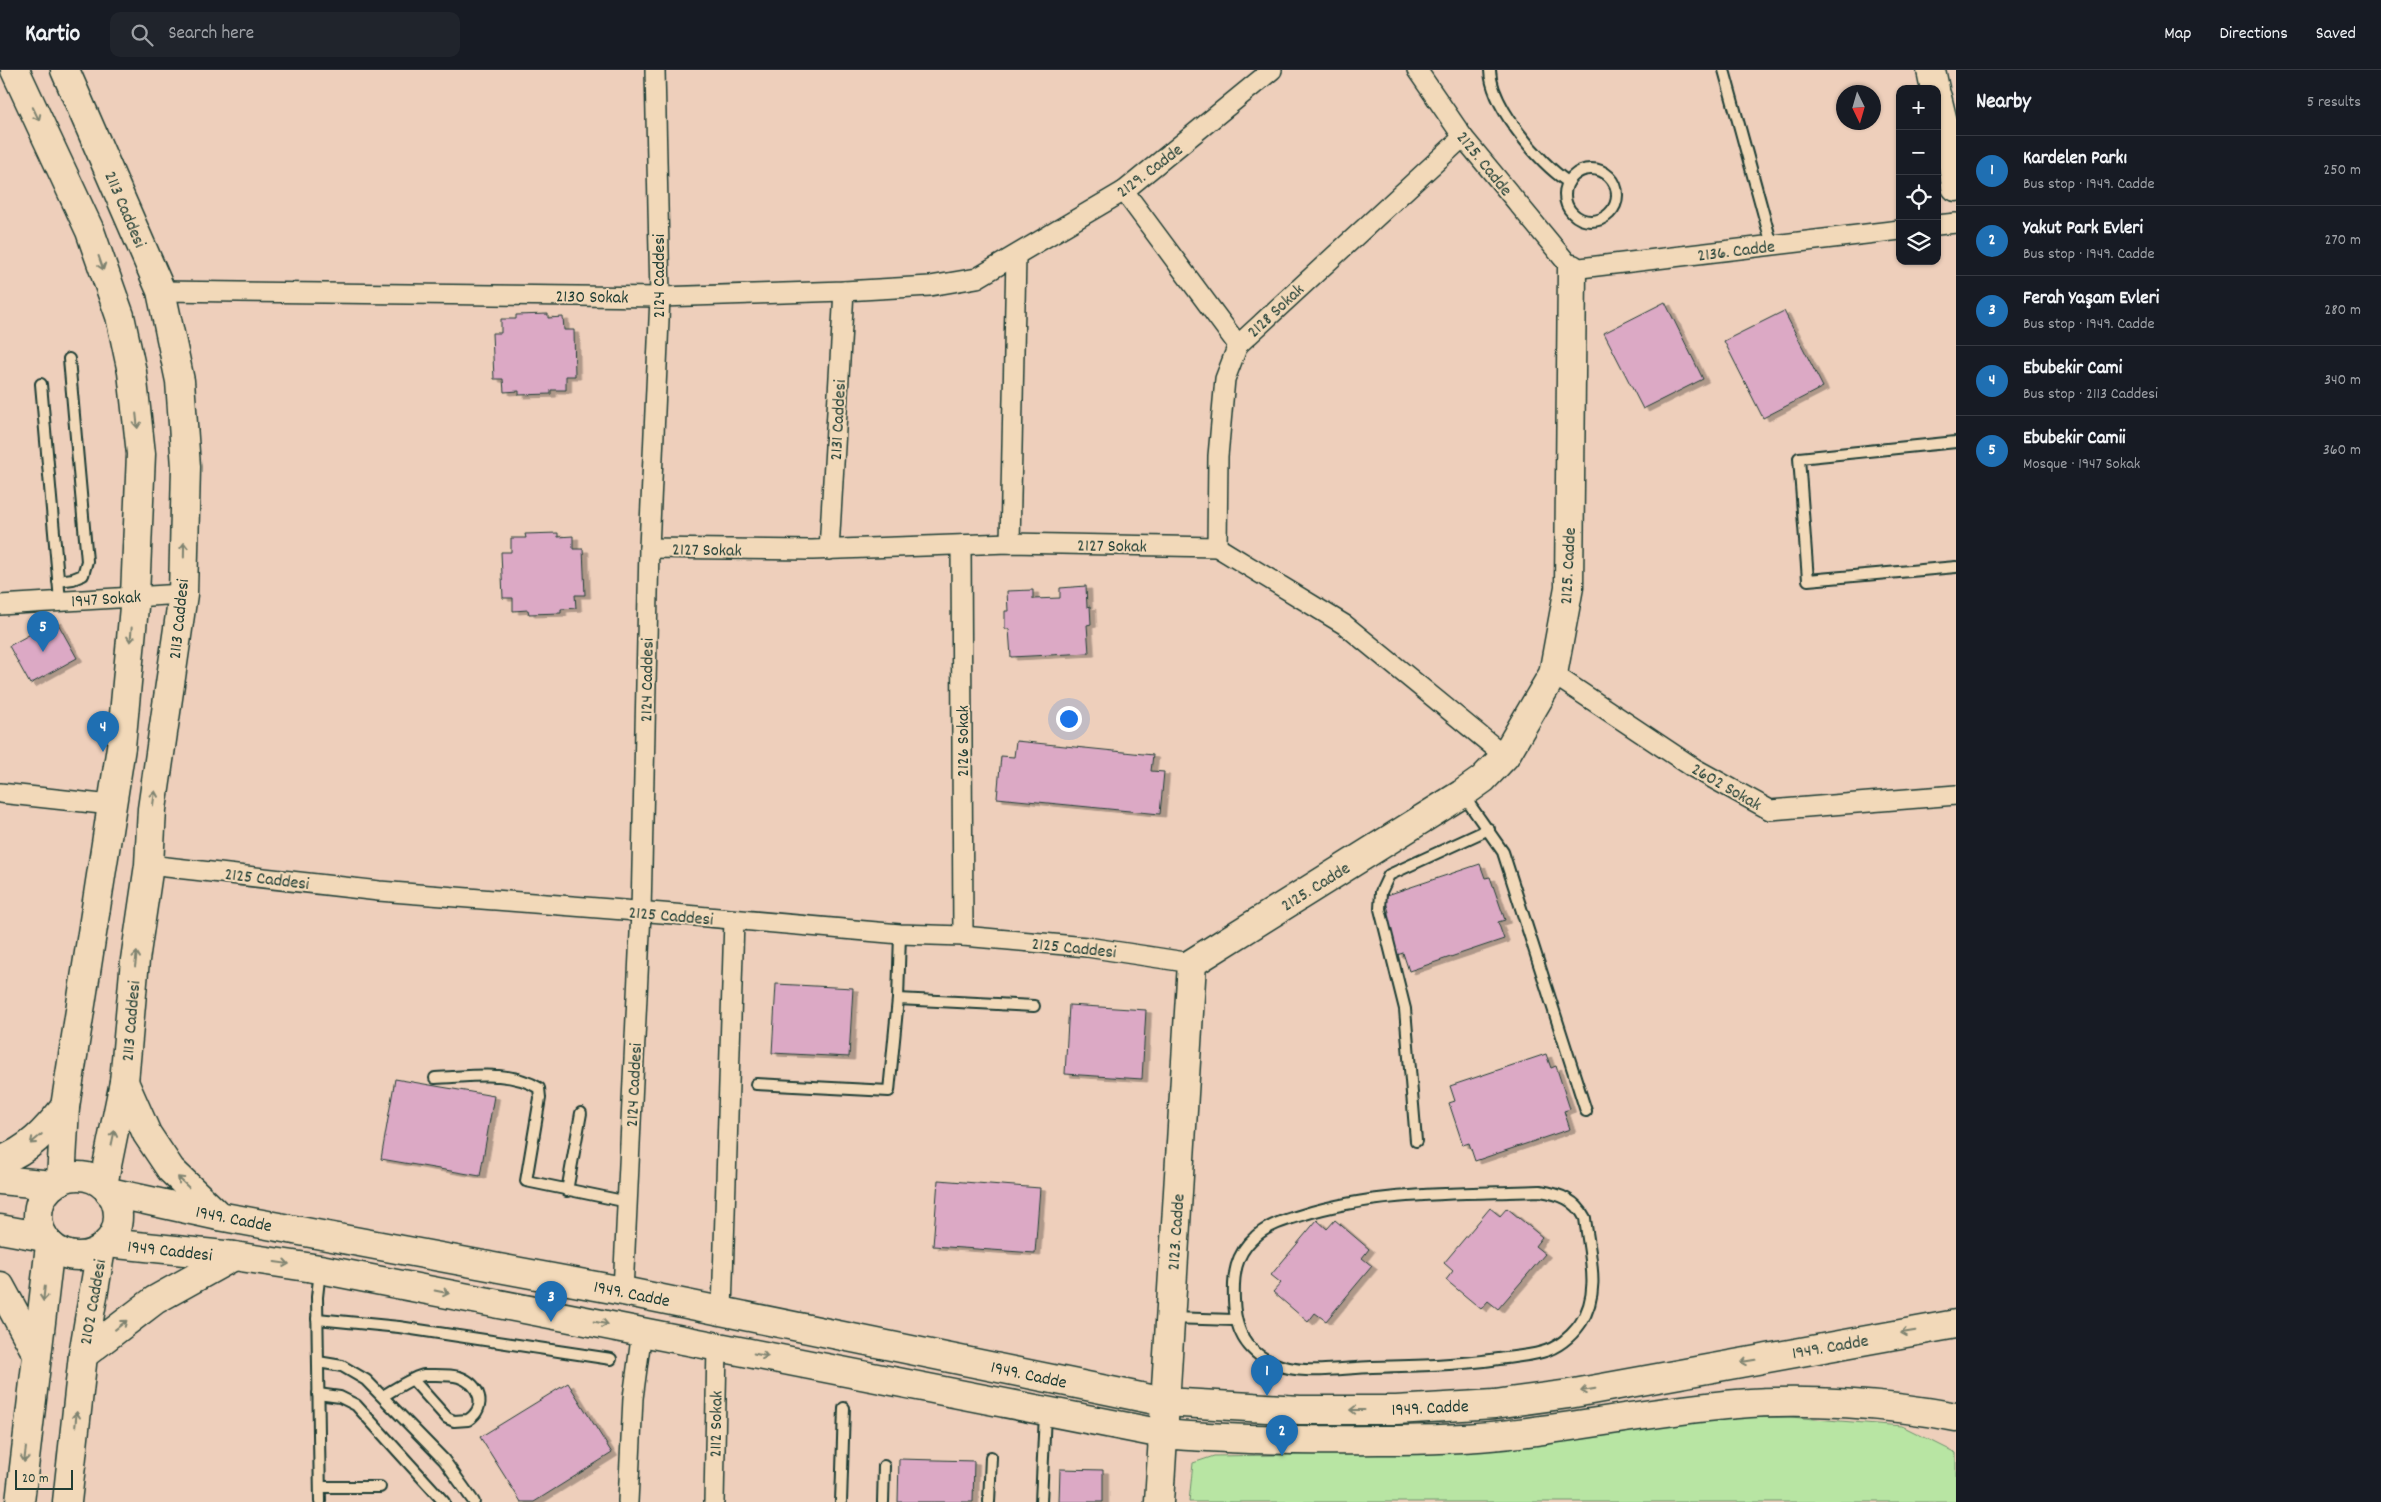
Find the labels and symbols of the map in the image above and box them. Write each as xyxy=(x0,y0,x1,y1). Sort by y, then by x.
north arrow xyxy=(1836,85,1881,130)
one-way arrow xyxy=(32,106,41,121)
street label: 2125. Cadde xyxy=(1449,127,1517,203)
street label: 2129. Cadde xyxy=(1112,139,1189,205)
street label: 2113 Caddesi xyxy=(96,168,151,252)
street label: 2124 Caddesi xyxy=(648,234,673,318)
street label: 2136. Cadde xyxy=(1696,235,1777,270)
one-way arrow xyxy=(97,255,106,270)
street label: 2128 Sokak xyxy=(1243,279,1311,345)
street label: 2130 Sokak xyxy=(555,285,629,312)
street label: 2131 Caddesi xyxy=(825,379,854,461)
one-way arrow xyxy=(133,412,142,428)
street label: 2125. Cadde xyxy=(1555,527,1584,605)
street label: 2127 Sokak xyxy=(1077,534,1147,561)
street label: 2127 Sokak xyxy=(672,538,742,565)
one-way arrow xyxy=(179,542,189,558)
street label: 2113 Caddesi xyxy=(164,578,197,661)
street label: 1947 Sokak xyxy=(70,586,142,615)
pin: 5 xyxy=(27,611,59,652)
one-way arrow xyxy=(127,627,136,643)
street label: 2124 Caddesi xyxy=(635,638,662,722)
street label: 2126 Sokak xyxy=(952,705,977,777)
your location xyxy=(1056,706,1082,732)
pin: 4 xyxy=(87,711,119,752)
street label: 2602 Sokak xyxy=(1686,758,1766,818)
one-way arrow xyxy=(149,790,159,806)
street label: 2125. Cadde xyxy=(1277,857,1356,919)
street label: 2125 Caddesi xyxy=(223,863,310,898)
street label: 2125 Caddesi xyxy=(627,901,714,934)
street label: 2125 Caddesi xyxy=(1030,933,1117,966)
one-way arrow xyxy=(131,952,141,968)
street label: 2113 Caddesi xyxy=(117,980,148,1063)
street label: 2124 Caddesi xyxy=(621,1042,650,1128)
one-way arrow xyxy=(108,1130,118,1146)
one-way arrow xyxy=(30,1133,43,1145)
one-way arrow xyxy=(177,1176,190,1188)
street label: 2123. Cadde xyxy=(1162,1193,1193,1271)
street label: 1949. Cadde xyxy=(193,1201,274,1240)
street label: 1949 Caddesi xyxy=(126,1236,213,1269)
street label: 2102 Caddesi xyxy=(75,1258,114,1347)
one-way arrow xyxy=(274,1258,290,1268)
street label: 1949. Cadde xyxy=(591,1276,672,1315)
pin: 3 xyxy=(535,1281,567,1322)
one-way arrow xyxy=(39,1285,49,1301)
one-way arrow xyxy=(433,1288,449,1297)
one-way arrow xyxy=(593,1319,609,1328)
one-way arrow xyxy=(114,1320,128,1330)
one-way arrow xyxy=(1900,1328,1916,1337)
street label: 1949. Cadde xyxy=(1790,1329,1871,1367)
one-way arrow xyxy=(752,1351,768,1360)
pin: 1 xyxy=(1251,1355,1283,1396)
street label: 1949. Cadde xyxy=(988,1356,1069,1397)
one-way arrow xyxy=(1740,1357,1756,1367)
one-way arrow xyxy=(1581,1386,1597,1396)
street label: 2112 Sokak xyxy=(704,1390,731,1458)
street label: 1949. Cadde xyxy=(1391,1395,1469,1424)
one-way arrow xyxy=(1349,1405,1366,1415)
one-way arrow xyxy=(71,1411,81,1427)
pin: 2 xyxy=(1266,1415,1298,1456)
one-way arrow xyxy=(20,1447,30,1463)
scale bar xyxy=(15,1467,72,1490)

